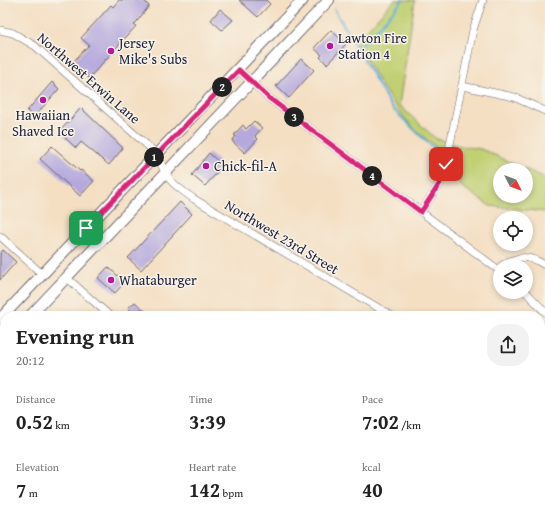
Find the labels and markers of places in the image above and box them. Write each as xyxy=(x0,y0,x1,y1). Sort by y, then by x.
place label: Lawton Fire Station 4 xyxy=(338,28,408,64)
place label: Jersey Mike's Subs xyxy=(117,33,187,69)
marker: Lawton Fire Station 4 xyxy=(325,41,335,51)
marker: Jersey Mike's Subs xyxy=(106,46,116,56)
pin: 2 xyxy=(212,77,232,97)
marker: Hawaiian Shaved Ice xyxy=(38,95,48,105)
place label: Hawaiian Shaved Ice xyxy=(12,105,74,141)
pin: 3 xyxy=(284,107,304,127)
pin: 1 xyxy=(144,147,164,167)
pin xyxy=(429,147,463,181)
place label: Chick-fil-A xyxy=(214,156,277,176)
marker: Chick-fil-A xyxy=(201,161,211,171)
pin: 4 xyxy=(362,166,382,186)
pin xyxy=(69,211,103,245)
place label: Whataburger xyxy=(119,270,197,290)
marker: Whataburger xyxy=(106,275,116,285)

